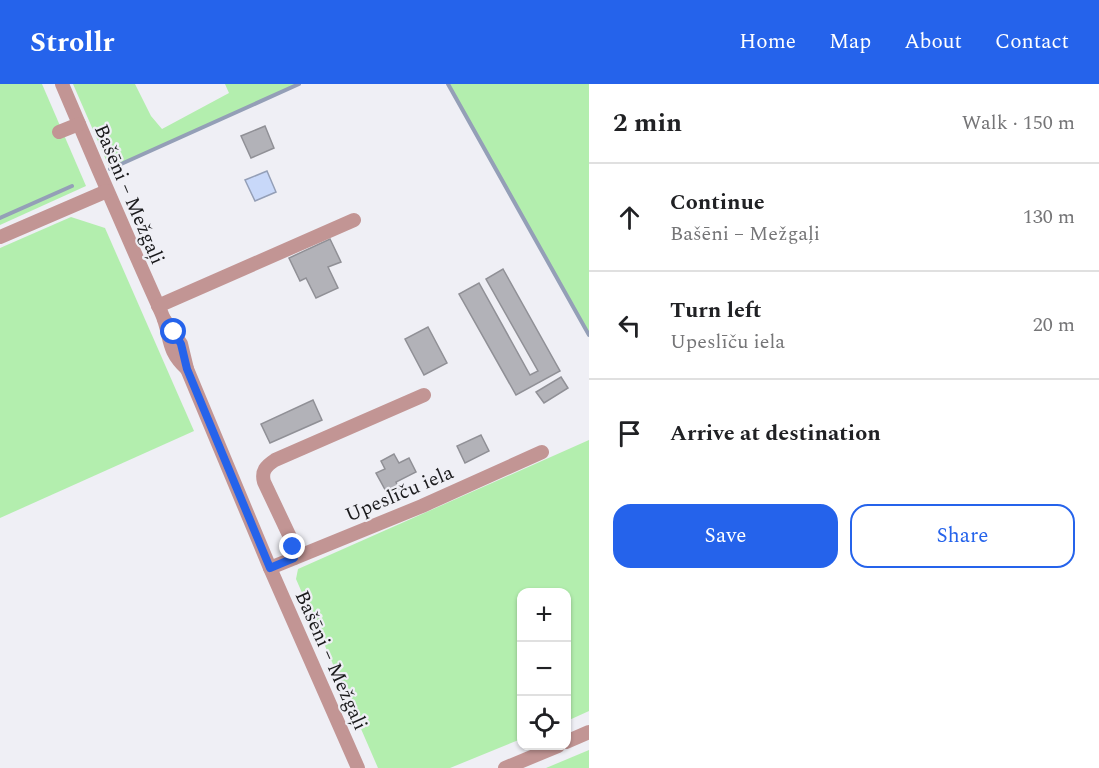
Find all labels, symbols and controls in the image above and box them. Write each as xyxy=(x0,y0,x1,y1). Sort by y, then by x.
text: Strollr xyxy=(30,21,114,64)
text: Home xyxy=(739,26,796,58)
text: Map xyxy=(829,26,871,58)
text: About xyxy=(904,26,962,58)
text: Contact xyxy=(995,26,1069,58)
text: 2 min xyxy=(613,103,682,143)
text: Walk · 150 m xyxy=(962,108,1075,138)
street label: Bašēni – Mežgaļi xyxy=(86,119,172,269)
text: Continue xyxy=(670,186,765,219)
icon: ahead xyxy=(613,201,646,234)
text: 130 m xyxy=(1023,202,1075,232)
text: Bašēni – Mežgaļi xyxy=(670,219,820,249)
text: Turn left xyxy=(670,294,762,327)
icon: left xyxy=(613,309,646,342)
text: 20 m xyxy=(1033,310,1075,340)
route start xyxy=(160,318,186,344)
text: Upeslīču iela xyxy=(670,327,785,357)
icon: arrive xyxy=(613,417,646,450)
text: Arrive at destination xyxy=(670,417,881,450)
street label: Upeslīču iela xyxy=(341,458,458,530)
button: Save xyxy=(613,504,838,568)
button: Share xyxy=(850,504,1075,568)
route end xyxy=(279,533,305,559)
street label: Bašēni – Mežgaļi xyxy=(287,586,375,735)
map controls xyxy=(517,588,571,750)
button: + xyxy=(517,588,571,642)
button: − xyxy=(517,642,571,696)
button: locate xyxy=(517,696,571,750)

